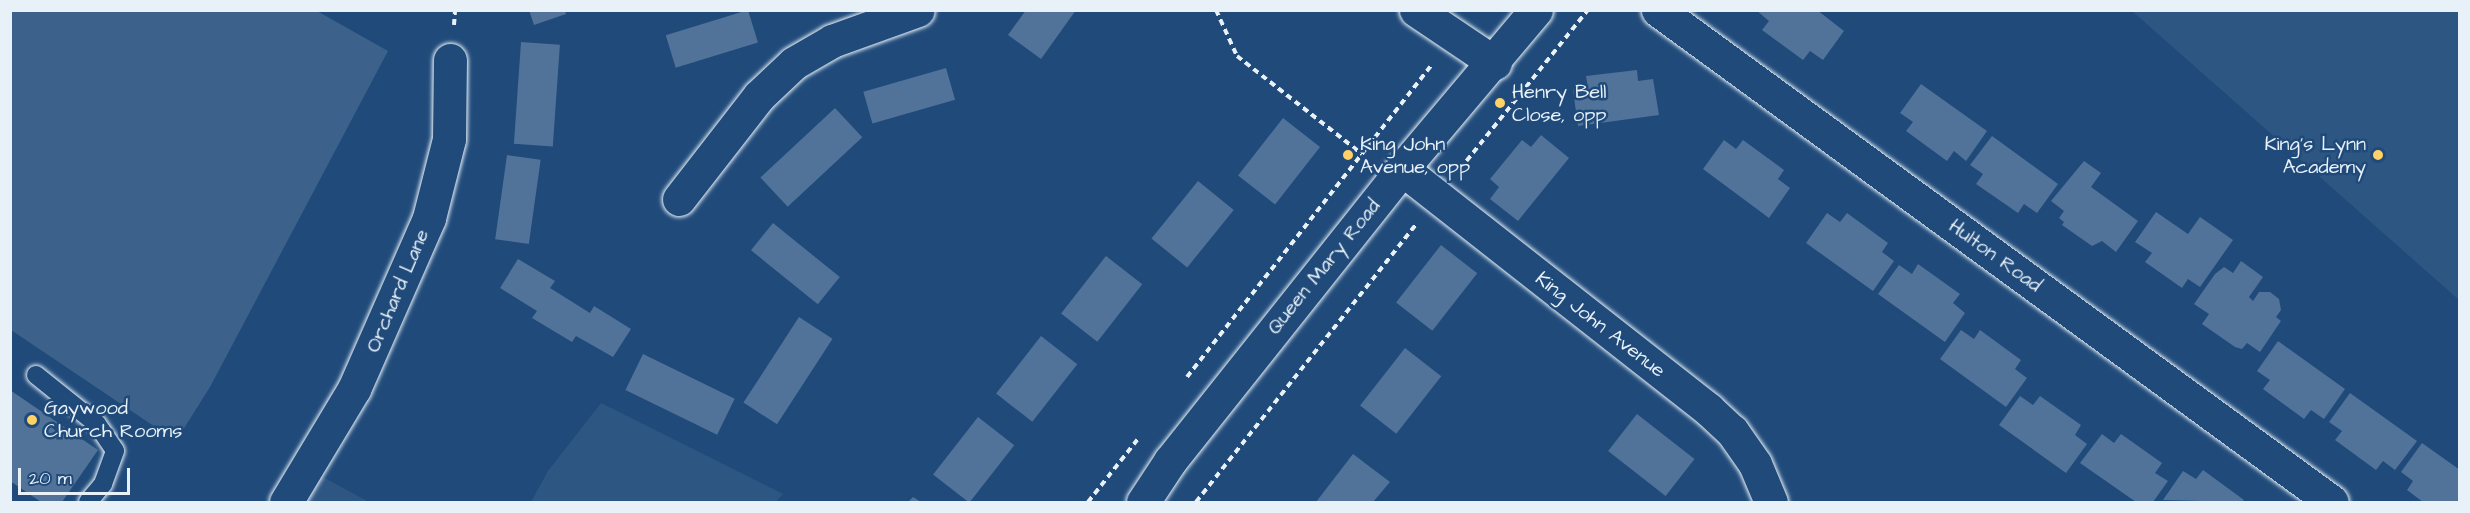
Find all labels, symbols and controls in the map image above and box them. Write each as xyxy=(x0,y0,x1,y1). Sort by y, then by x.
place label: Henry Bell Close, opp xyxy=(1512,80,1606,127)
marker: Henry Bell Close, opp xyxy=(1493,96,1507,110)
place label: King John Avenue, opp xyxy=(1360,132,1470,179)
place label: King's Lynn Academy xyxy=(2264,132,2366,179)
marker: King John Avenue, opp xyxy=(1341,148,1355,162)
marker: King's Lynn Academy xyxy=(2371,148,2385,162)
street label: Queen Mary Road xyxy=(1262,195,1386,339)
street label: Hulton Road xyxy=(1944,214,2046,298)
street label: Orchard Lane xyxy=(361,226,435,356)
street label: King John Avenue xyxy=(1530,267,1670,383)
place label: Gaywood Church Rooms xyxy=(44,396,182,443)
marker: Gaywood Church Rooms xyxy=(25,413,39,427)
scale bar xyxy=(21,456,134,494)
text: 20 m xyxy=(29,466,72,491)

